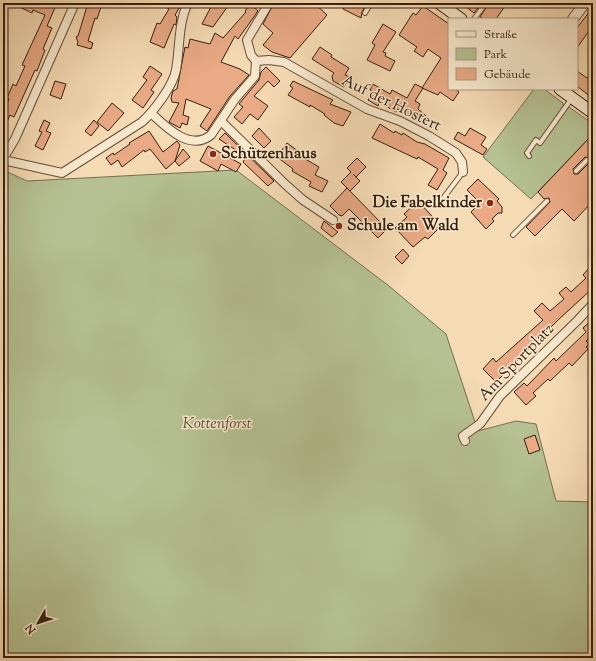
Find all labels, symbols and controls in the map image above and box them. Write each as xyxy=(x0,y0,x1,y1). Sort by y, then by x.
legend xyxy=(448,18,578,90)
text: Straße xyxy=(484,26,518,44)
text: Park xyxy=(484,46,507,64)
text: Gebäude xyxy=(484,66,531,84)
street label: Auf der Hostert xyxy=(337,70,445,138)
place label: Schützenhaus xyxy=(221,143,317,166)
marker: Schützenhaus xyxy=(208,149,218,159)
place label: Die Fabelkinder xyxy=(373,192,483,215)
marker: Die Fabelkinder xyxy=(485,198,495,208)
place label: Schule am Wald xyxy=(347,215,460,238)
marker: Schule am Wald xyxy=(334,221,344,231)
street label: Am Sportplatz xyxy=(474,319,560,407)
park label: Kottenforst xyxy=(182,413,252,436)
north arrow xyxy=(18,603,58,643)
text: N xyxy=(22,620,41,638)

